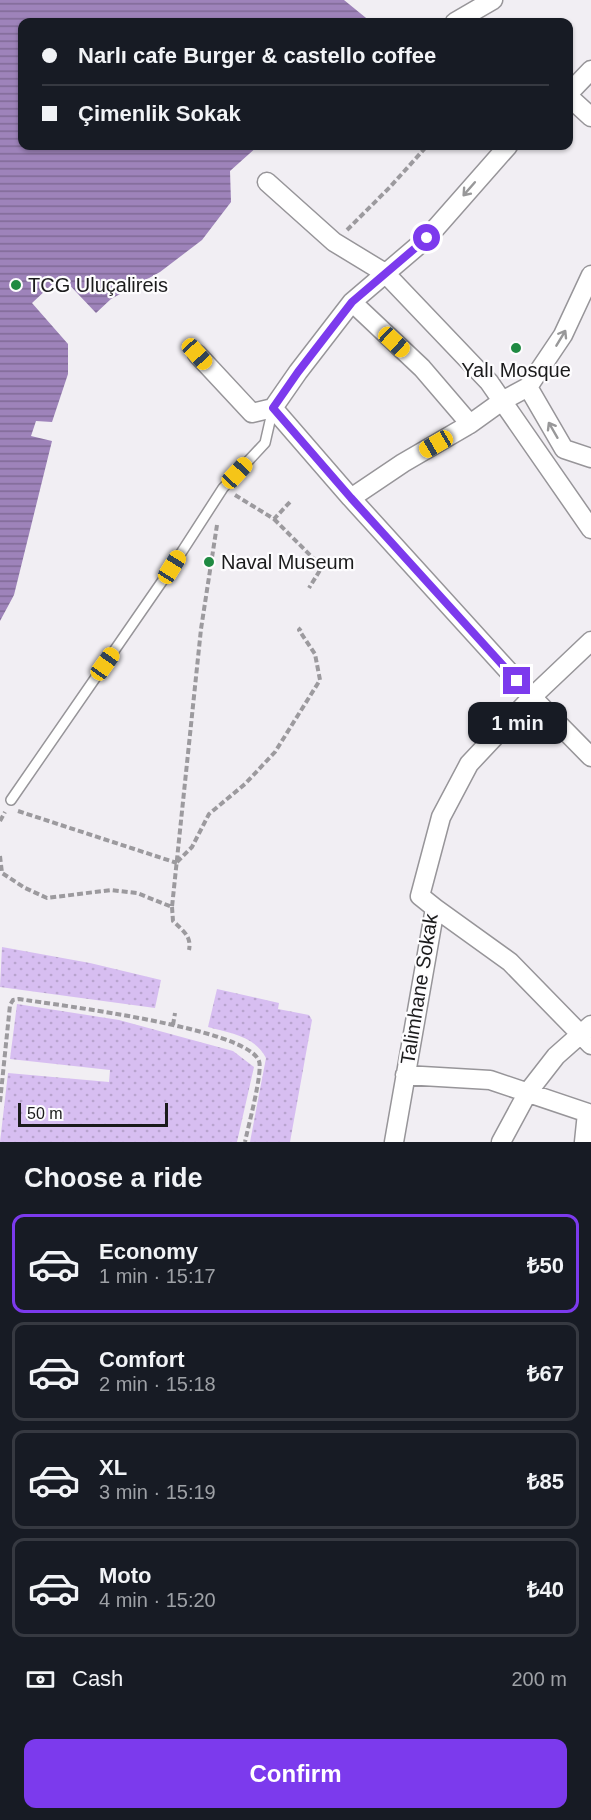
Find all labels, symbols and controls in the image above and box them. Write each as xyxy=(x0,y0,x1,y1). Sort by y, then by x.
text: Narlı cafe Burger & castello coffee xyxy=(78,43,436,68)
text: Çimenlik Sokak xyxy=(78,101,241,126)
one-way arrow xyxy=(462,182,476,197)
route start xyxy=(413,224,440,251)
place label: TCG Uluçalireis xyxy=(28,274,168,296)
marker: TCG Uluçalireis xyxy=(9,278,23,292)
car xyxy=(375,323,413,361)
one-way arrow xyxy=(555,330,567,347)
car xyxy=(178,335,216,373)
marker: Yalı Mosque xyxy=(509,341,523,355)
place label: Yalı Mosque xyxy=(461,359,571,381)
one-way arrow xyxy=(547,422,559,439)
car xyxy=(416,427,456,461)
car xyxy=(218,454,256,492)
car xyxy=(155,547,189,587)
place label: Naval Museum xyxy=(221,551,354,573)
marker: Naval Museum xyxy=(202,555,216,569)
car xyxy=(87,644,123,684)
route end xyxy=(503,667,530,694)
callout: 1 min xyxy=(468,702,566,744)
text: 1 min xyxy=(491,712,544,734)
street label: Talimhane Sokak xyxy=(396,911,442,1066)
scale bar xyxy=(18,1100,168,1128)
text: 50 m xyxy=(27,1105,63,1122)
text: Choose a ride xyxy=(24,1163,203,1193)
icon: car xyxy=(27,1237,81,1291)
text: Economy xyxy=(99,1239,198,1264)
text: ₺50 xyxy=(527,1253,564,1278)
text: 1 min · 15:17 xyxy=(99,1265,216,1287)
icon: car xyxy=(27,1345,81,1399)
text: Comfort xyxy=(99,1347,185,1372)
text: ₺67 xyxy=(527,1361,564,1386)
text: 2 min · 15:18 xyxy=(99,1373,216,1395)
icon: car xyxy=(27,1453,81,1507)
text: XL xyxy=(99,1455,127,1480)
text: ₺85 xyxy=(527,1469,564,1494)
text: 3 min · 15:19 xyxy=(99,1481,216,1503)
icon: car xyxy=(27,1561,81,1615)
text: Moto xyxy=(99,1563,152,1588)
text: ₺40 xyxy=(527,1577,564,1602)
text: 4 min · 15:20 xyxy=(99,1589,216,1611)
icon: cash xyxy=(24,1663,57,1696)
text: Cash xyxy=(72,1666,123,1691)
text: 200 m xyxy=(511,1668,567,1690)
button: Confirm xyxy=(24,1739,567,1808)

